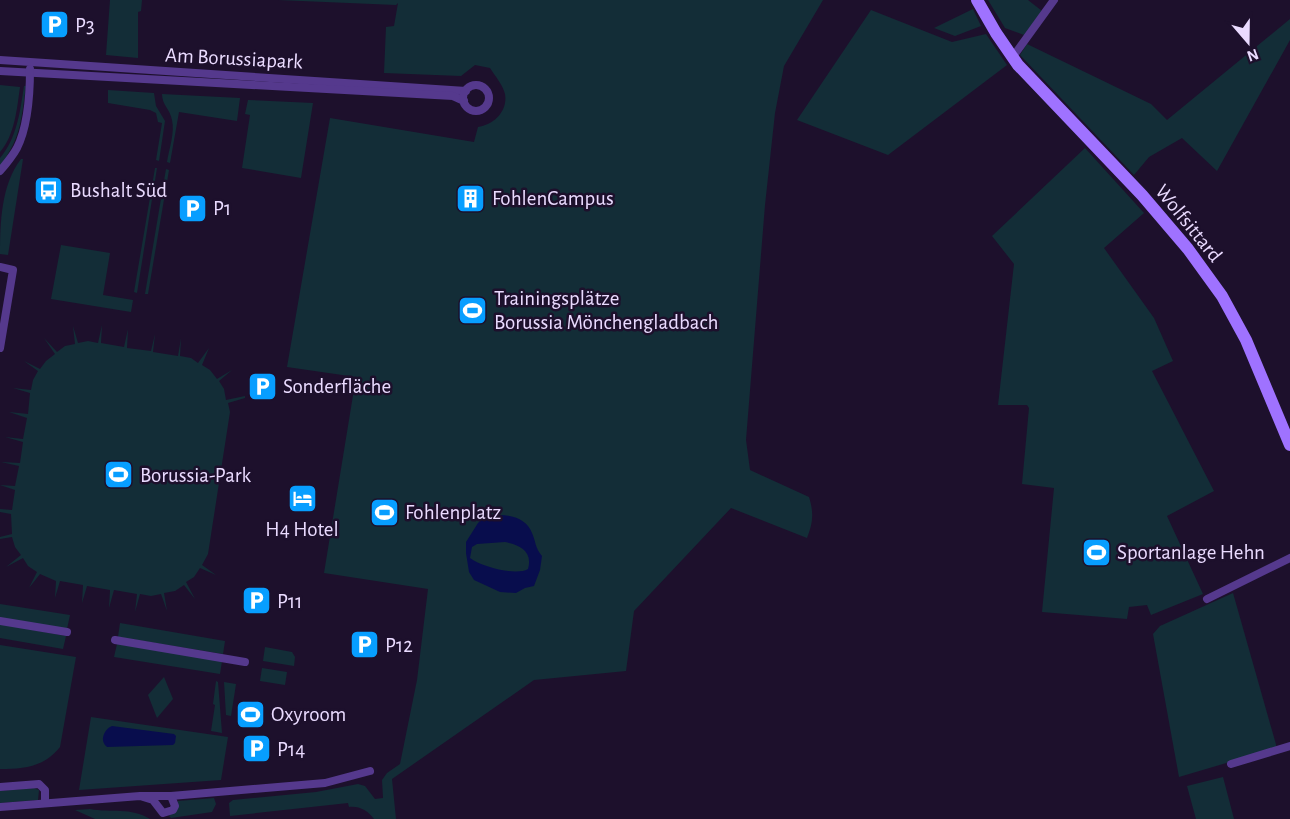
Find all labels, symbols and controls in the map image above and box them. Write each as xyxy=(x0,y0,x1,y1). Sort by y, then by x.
parking icon: P3 xyxy=(38,9,70,41)
north arrow xyxy=(1218,12,1278,72)
place label: P3 xyxy=(75,15,95,36)
street label: Am Borussiapark xyxy=(165,44,304,73)
text: N xyxy=(1245,46,1261,65)
bus stop icon: Bushalt Süd xyxy=(33,174,65,206)
place label: Bushalt Süd xyxy=(70,180,167,201)
street label: Wolfsittard xyxy=(1151,181,1226,266)
building icon: FohlenCampus xyxy=(455,182,487,214)
place label: FohlenCampus xyxy=(492,188,614,209)
parking icon: P1 xyxy=(176,192,208,224)
place label: P1 xyxy=(213,198,231,219)
place label: Trainingsplätze Borussia Mönchengladbach xyxy=(494,288,719,333)
sports icon: Trainingsplätze Borussia Mönchengladbach xyxy=(457,294,489,326)
parking icon: Sonderfläche xyxy=(246,370,278,402)
place label: Sonderfläche xyxy=(283,376,391,397)
sports icon: Borussia-Park xyxy=(103,459,135,491)
place label: Borussia-Park xyxy=(140,465,251,486)
hotel icon: H4 Hotel xyxy=(286,482,318,514)
sports icon: Fohlenplatz xyxy=(368,496,400,528)
place label: Fohlenplatz xyxy=(405,502,501,523)
place label: H4 Hotel xyxy=(265,519,339,540)
sports icon: Sportanlage Hehn xyxy=(1080,536,1112,568)
place label: Sportanlage Hehn xyxy=(1117,542,1265,563)
parking icon: P11 xyxy=(240,585,272,617)
place label: P11 xyxy=(277,591,302,612)
parking icon: P12 xyxy=(348,629,380,661)
place label: P12 xyxy=(385,635,413,656)
sports icon: Oxyroom xyxy=(234,698,266,730)
place label: Oxyroom xyxy=(271,704,346,725)
parking icon: P14 xyxy=(240,733,272,765)
place label: P14 xyxy=(277,739,305,760)

